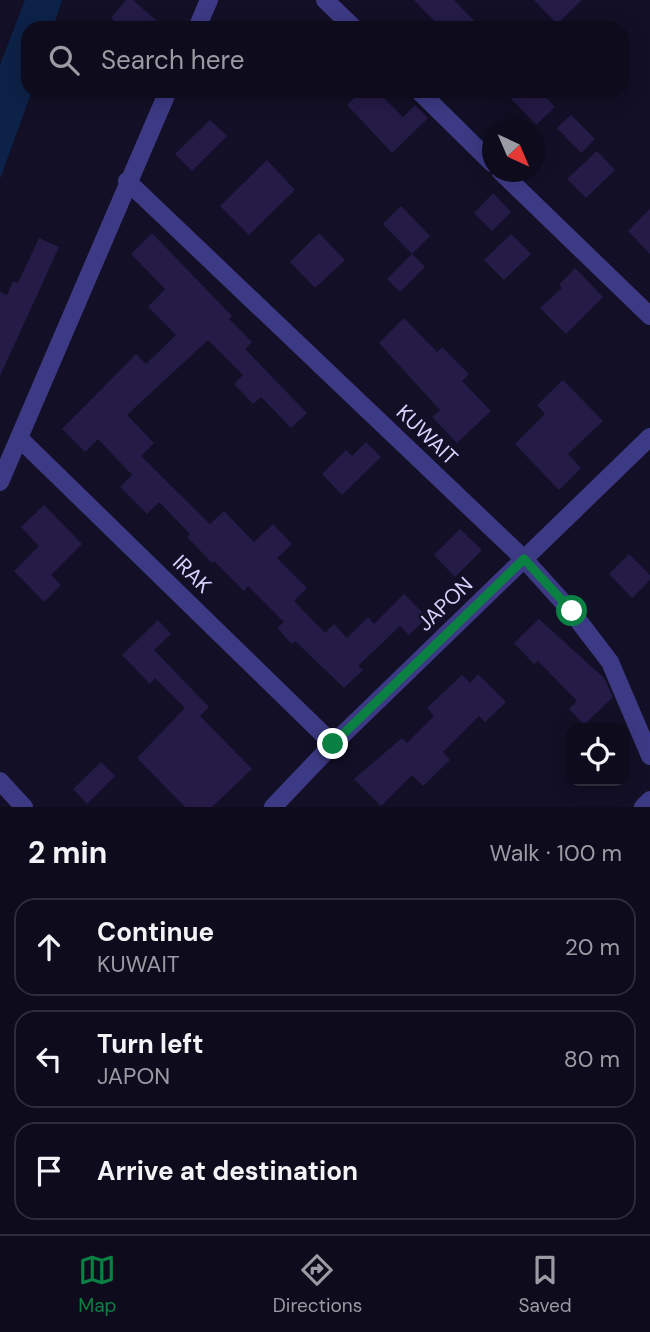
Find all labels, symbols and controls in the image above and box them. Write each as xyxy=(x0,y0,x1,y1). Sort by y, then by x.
search box xyxy=(21,21,629,98)
icon: search xyxy=(45,41,83,79)
text: Search here xyxy=(101,43,244,77)
north arrow xyxy=(482,119,545,182)
street label: KUWAIT xyxy=(390,399,464,471)
street label: IRAK xyxy=(167,549,217,599)
street label: JAPON xyxy=(411,571,479,637)
route start xyxy=(556,595,587,626)
map controls xyxy=(566,723,629,786)
button: locate xyxy=(566,723,629,786)
route end xyxy=(317,728,348,759)
text: 2 min xyxy=(28,833,107,872)
text: Walk · 100 m xyxy=(490,838,622,868)
text: Continue xyxy=(97,915,214,949)
icon: ahead xyxy=(30,928,68,966)
text: 20 m xyxy=(565,932,620,962)
text: KUWAIT xyxy=(97,949,180,979)
text: Turn left xyxy=(97,1027,204,1061)
icon: left xyxy=(30,1040,68,1078)
text: 80 m xyxy=(564,1044,620,1074)
text: JAPON xyxy=(97,1061,170,1091)
icon: arrive xyxy=(30,1152,68,1190)
text: Arrive at destination xyxy=(97,1154,358,1188)
tab: Map xyxy=(78,1251,116,1318)
tab: Directions xyxy=(273,1251,362,1318)
tab: Saved xyxy=(519,1251,572,1318)

